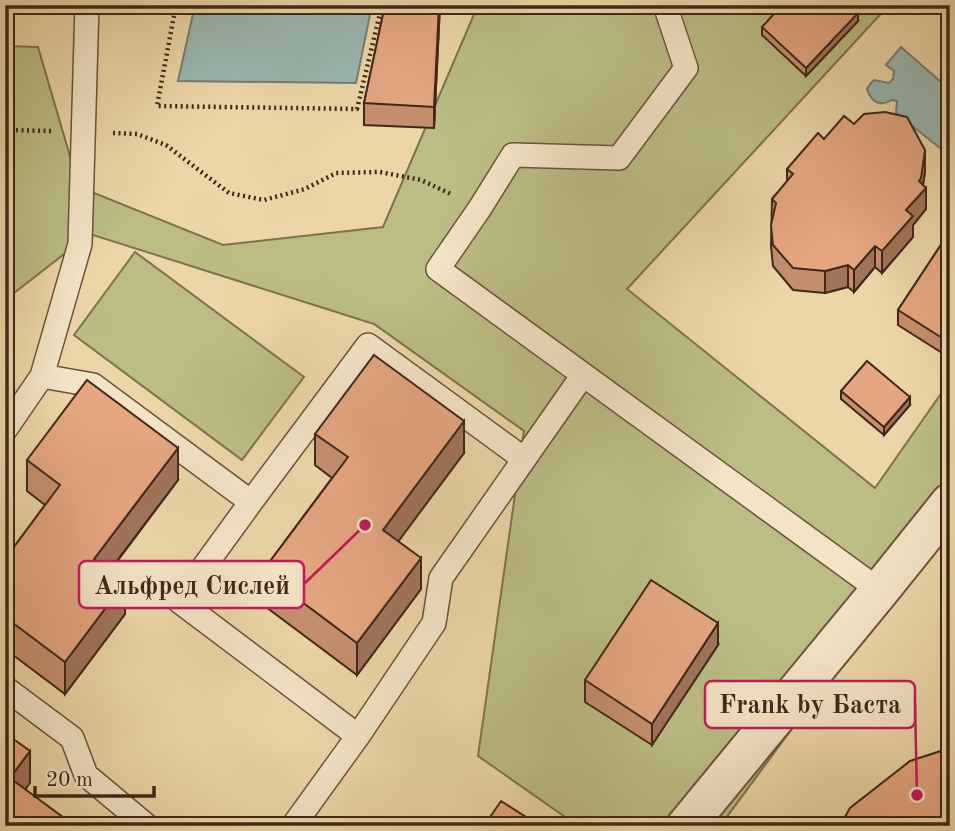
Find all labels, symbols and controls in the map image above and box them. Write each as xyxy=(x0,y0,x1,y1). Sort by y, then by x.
callout: Альфред Сислей xyxy=(79,561,304,608)
text: Альфред Сислей xyxy=(94,574,290,601)
callout: Frank by Баста xyxy=(705,681,915,728)
text: Frank by Баста xyxy=(719,693,901,719)
scale bar xyxy=(35,754,154,798)
text: 20 m xyxy=(46,770,93,791)

